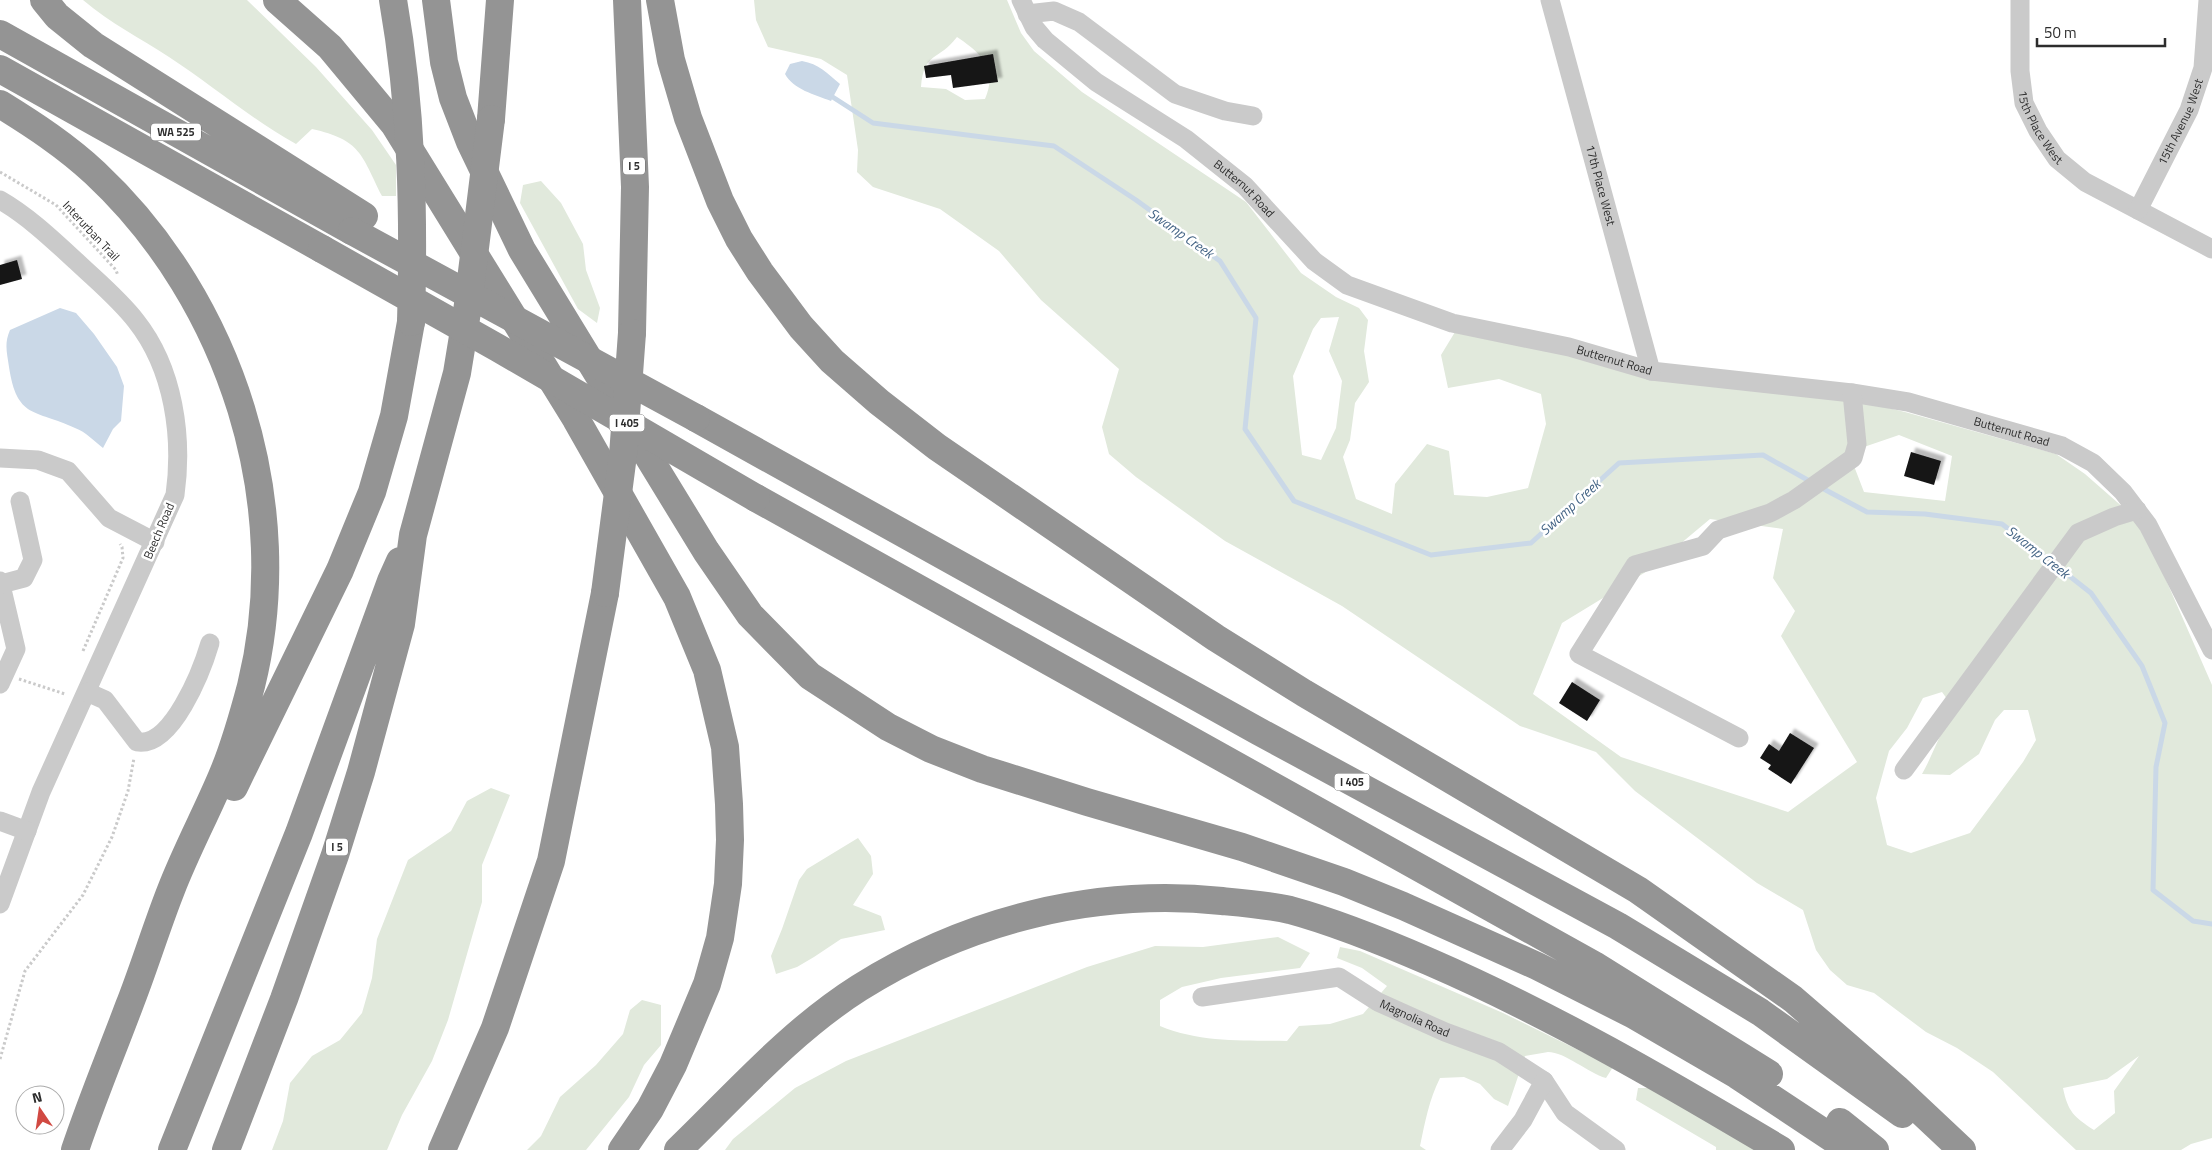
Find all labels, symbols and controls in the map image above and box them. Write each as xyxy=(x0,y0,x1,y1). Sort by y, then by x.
scale bar xyxy=(2037,15,2164,47)
text: 50 m xyxy=(2044,21,2077,44)
street label: 15th Avenue West xyxy=(2152,75,2208,168)
street label: 15th Place West xyxy=(2013,89,2068,170)
road number: WA 525 xyxy=(151,124,201,140)
street label: 17th Place West xyxy=(1581,143,1621,228)
street label: Butternut Road xyxy=(1210,154,1279,222)
road number: I 5 xyxy=(623,158,645,175)
street label: Interurban Trail xyxy=(58,196,124,265)
water label: Swamp Creek xyxy=(1144,202,1220,264)
street label: Butternut Road xyxy=(1574,340,1655,380)
street label: Butternut Road xyxy=(1972,411,2052,451)
road number: I 405 xyxy=(610,414,644,432)
water label: Swamp Creek xyxy=(1535,472,1606,540)
street label: Beech Road xyxy=(138,500,179,562)
water label: Swamp Creek xyxy=(2002,520,2076,584)
road number: I 405 xyxy=(1334,774,1370,790)
road number: I 5 xyxy=(326,839,348,856)
street label: Magnolia Road xyxy=(1377,994,1453,1042)
north arrow xyxy=(15,1085,65,1135)
text: N xyxy=(30,1086,44,1108)

